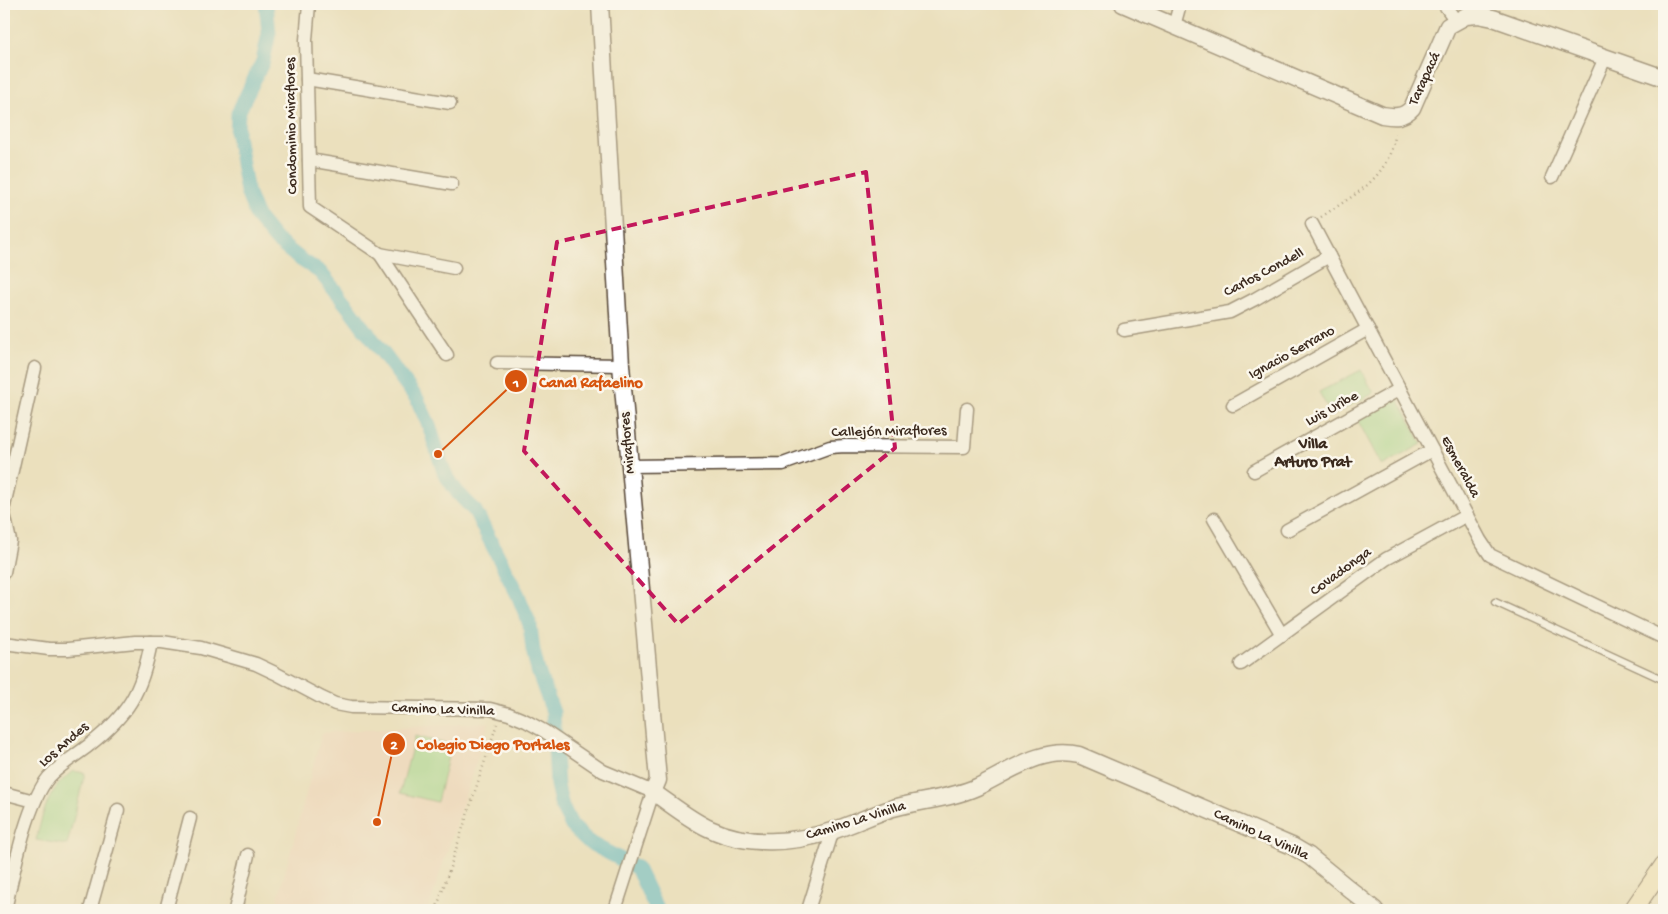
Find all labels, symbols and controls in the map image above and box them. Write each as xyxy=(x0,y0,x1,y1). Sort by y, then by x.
street label: Tarapacá xyxy=(1404,49,1445,109)
street label: Condominio Miraflores xyxy=(282,57,302,195)
street label: Carlos Condell xyxy=(1221,244,1307,302)
street label: Ignacio Serrano xyxy=(1246,322,1338,384)
callout: Canal Rafaelino xyxy=(504,366,652,397)
text: Canal Rafaelino xyxy=(538,374,643,394)
text: 1 xyxy=(512,375,519,393)
street label: Luis Uribe xyxy=(1302,387,1362,431)
street label: Miraflores xyxy=(616,411,640,474)
street label: Callejón Miraflores xyxy=(831,422,947,442)
street label: Esmeralda xyxy=(1436,433,1484,502)
district label: Villa Arturo Prat xyxy=(1274,436,1353,473)
street label: Covadonga xyxy=(1307,543,1376,600)
street label: Camino La Vinilla xyxy=(391,699,496,721)
street label: Los Andes xyxy=(35,718,93,772)
callout: Colegio Diego Portales xyxy=(381,728,579,759)
text: 2 xyxy=(390,737,398,755)
text: Colegio Diego Portales xyxy=(416,737,570,756)
street label: Camino La Vinilla xyxy=(804,797,909,845)
street label: Camino La Vinilla xyxy=(1210,805,1312,865)

